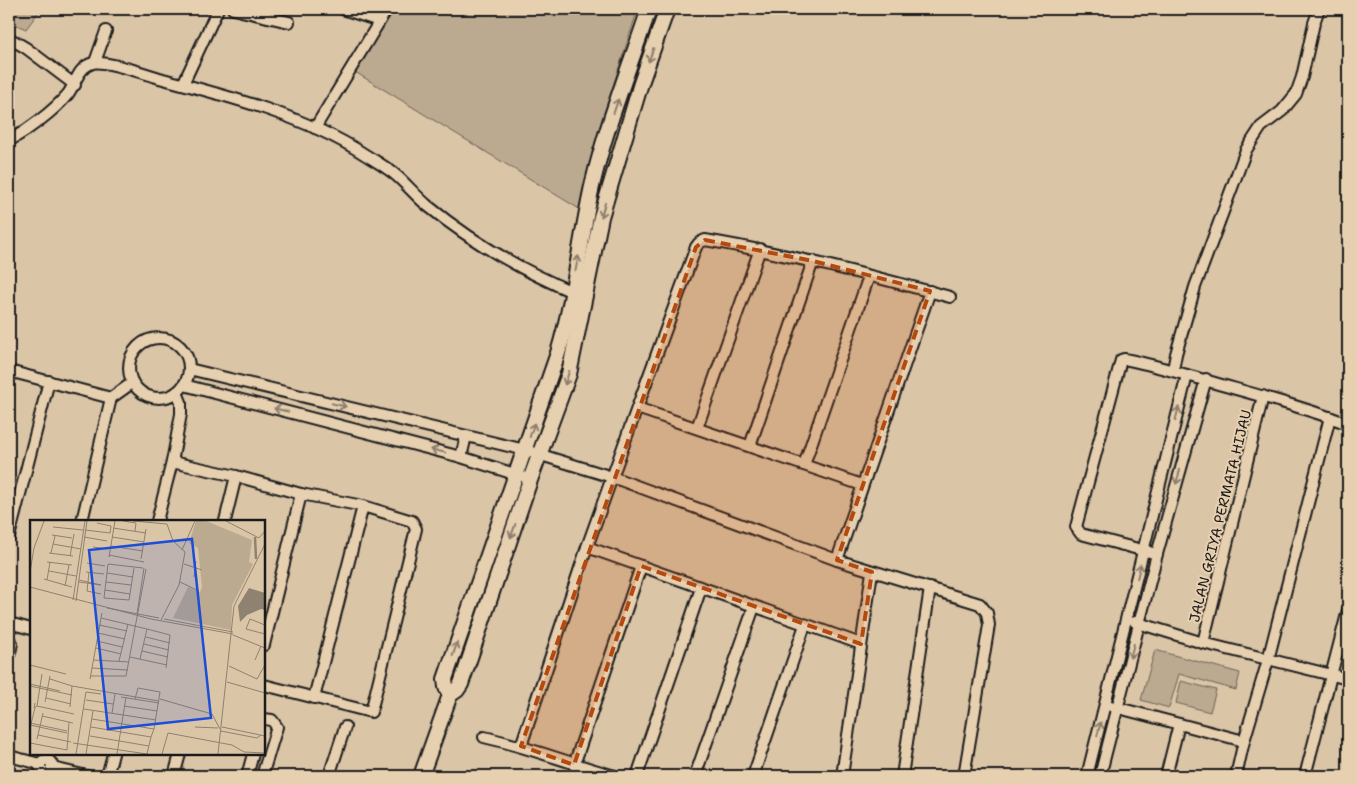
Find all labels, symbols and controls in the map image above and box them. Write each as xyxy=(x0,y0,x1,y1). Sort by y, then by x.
one-way arrow xyxy=(646,47,655,62)
one-way arrow xyxy=(612,99,621,114)
one-way arrow xyxy=(598,202,608,218)
one-way arrow xyxy=(573,256,583,272)
one-way arrow xyxy=(562,370,572,386)
one-way arrow xyxy=(330,401,346,410)
one-way arrow xyxy=(273,405,289,415)
one-way arrow xyxy=(1173,406,1183,422)
street label: JALAN GRIYA PERMATA HIJAU xyxy=(1185,408,1255,624)
one-way arrow xyxy=(527,422,537,438)
one-way arrow xyxy=(430,446,446,455)
one-way arrow xyxy=(1173,468,1183,484)
inset map xyxy=(30,520,265,755)
one-way arrow xyxy=(507,523,517,539)
one-way arrow xyxy=(1134,564,1144,580)
one-way arrow xyxy=(451,642,460,658)
one-way arrow xyxy=(1127,642,1137,658)
one-way arrow xyxy=(1095,721,1104,737)

